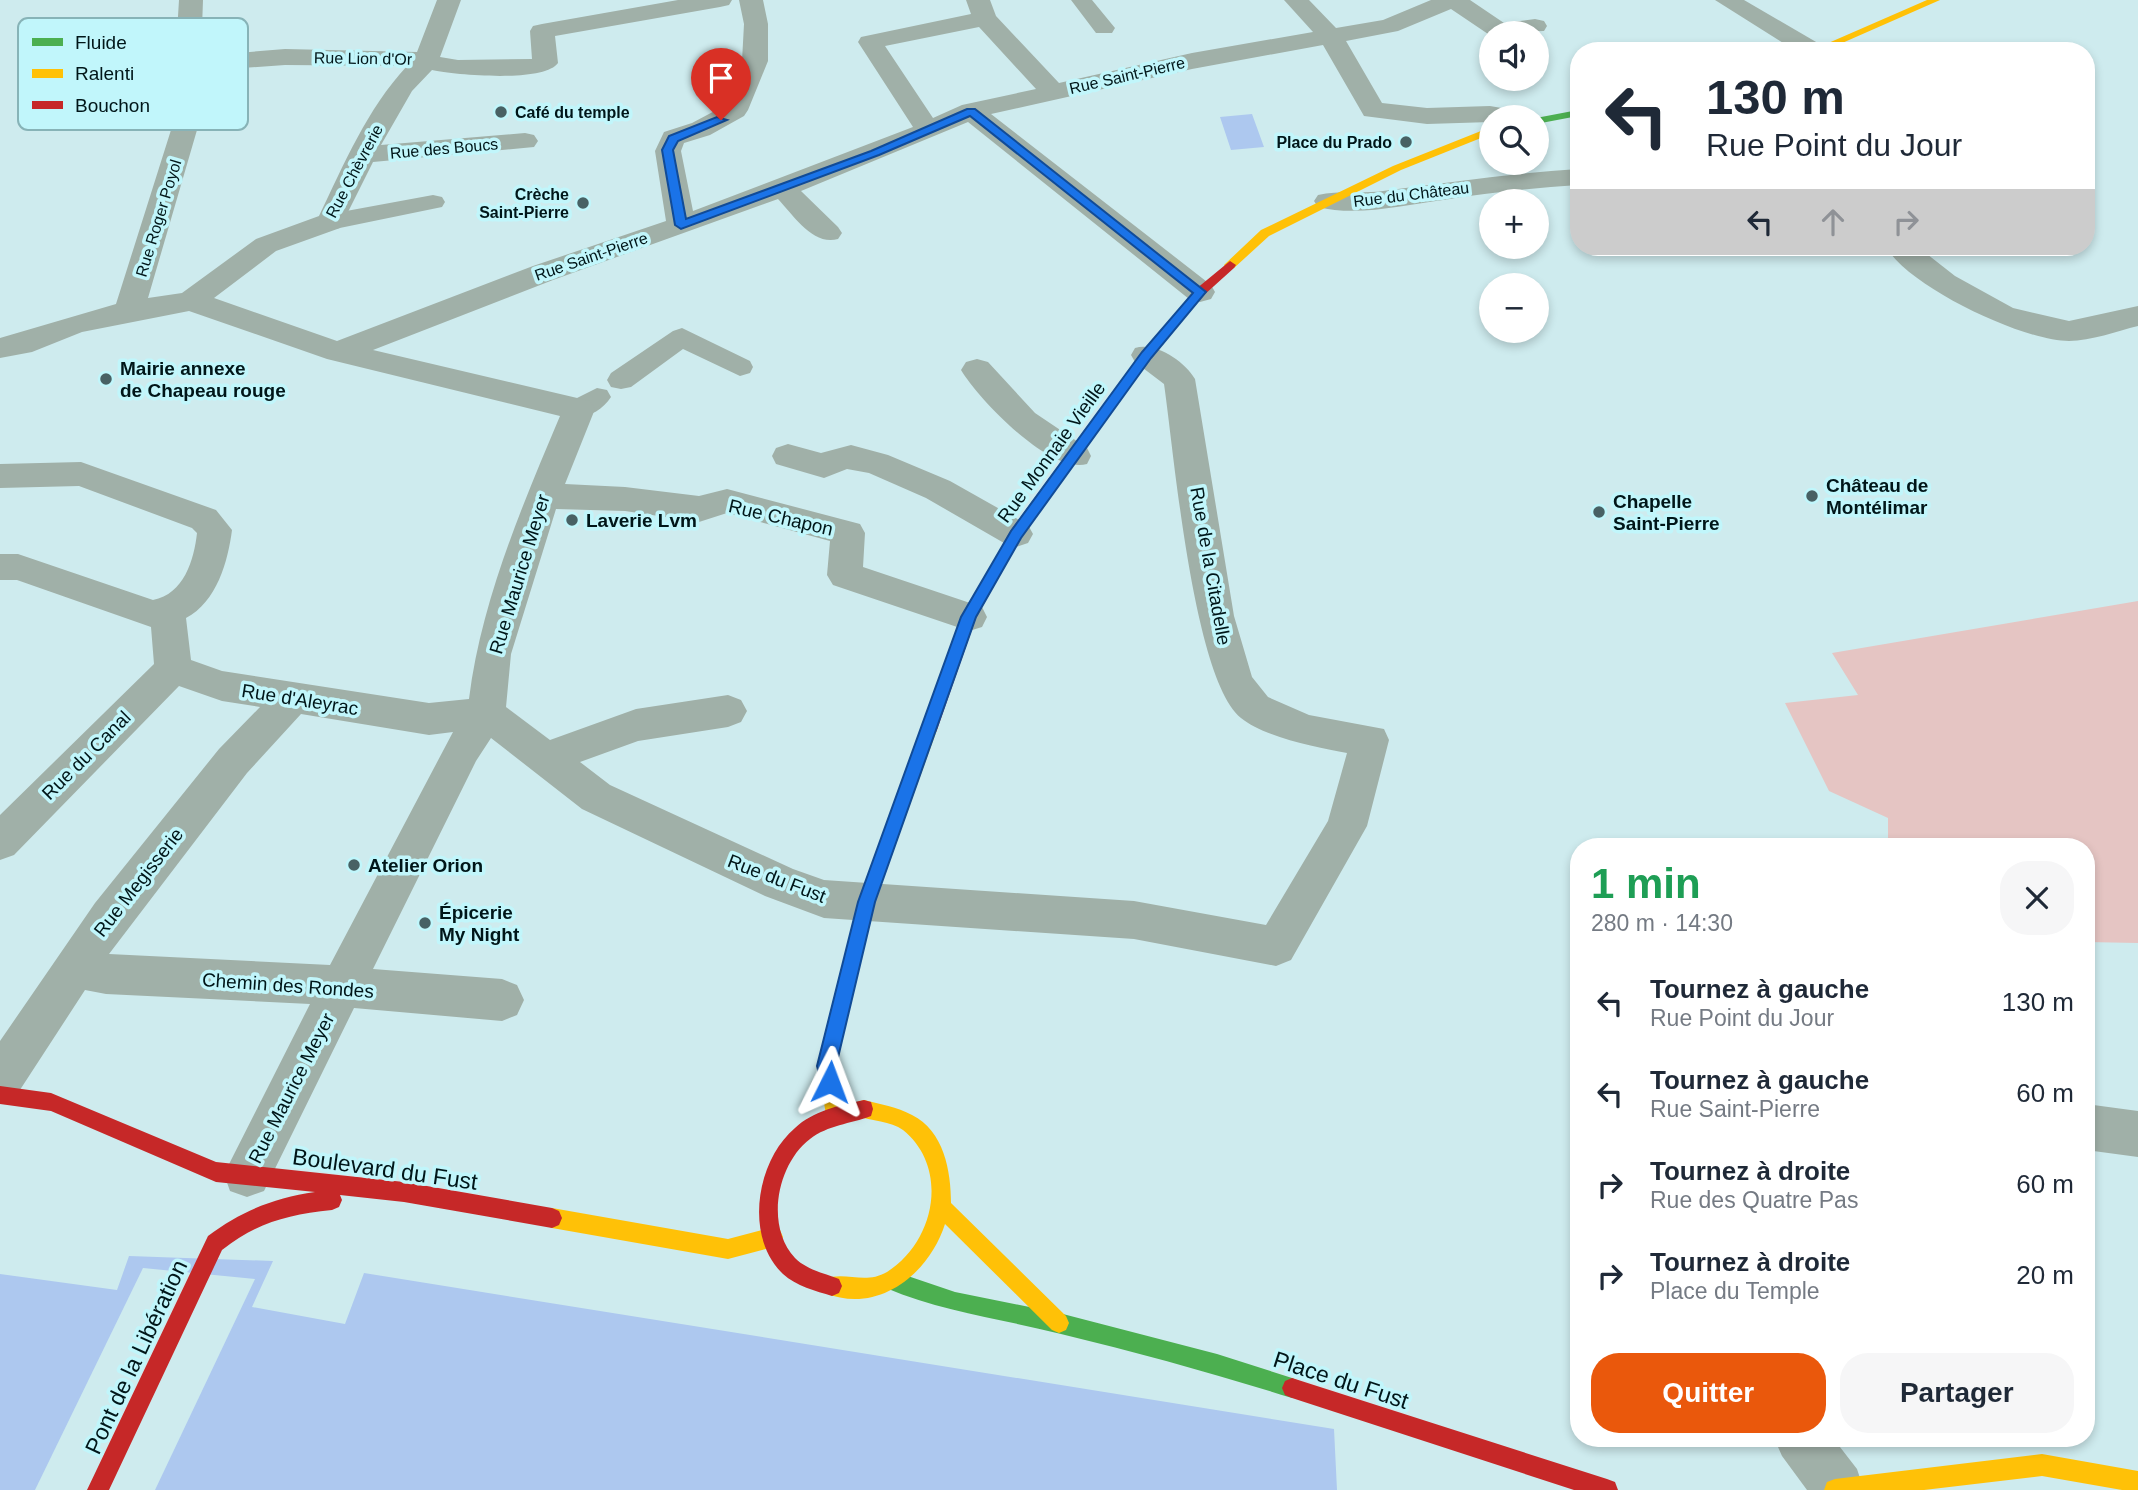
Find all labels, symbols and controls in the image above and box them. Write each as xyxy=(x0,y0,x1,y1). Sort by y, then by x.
legend xyxy=(18,18,248,130)
map controls xyxy=(1479,21,1549,343)
button: sound xyxy=(1479,21,1549,91)
text: Fluide xyxy=(75,32,127,53)
pin xyxy=(691,48,751,120)
street label: Rue Lion d'Or xyxy=(314,49,413,68)
street label: Rue Saint-Pierre xyxy=(1068,54,1187,97)
icon: arrive xyxy=(702,59,740,97)
text: Ralenti xyxy=(75,63,134,84)
icon: left xyxy=(1591,70,1682,161)
text: 130 m xyxy=(1706,70,1845,124)
text: Bouchon xyxy=(75,95,150,116)
marker: Café du temple xyxy=(493,104,509,120)
place label: Café du temple xyxy=(515,104,630,121)
button: search xyxy=(1479,105,1549,175)
street label: Rue Chèvrerie xyxy=(323,122,386,221)
text: Rue Point du Jour xyxy=(1706,127,1962,163)
place label: Place du Prado xyxy=(1276,134,1392,151)
marker: Place du Prado xyxy=(1398,134,1414,150)
street label: Rue des Boucs xyxy=(389,135,499,162)
street label: Rue Roger Poyol xyxy=(133,157,184,279)
street label: Rue du Château xyxy=(1352,179,1470,210)
place label: Crèche Saint-Pierre xyxy=(479,186,569,221)
button: + xyxy=(1479,189,1549,259)
marker: Crèche Saint-Pierre xyxy=(575,195,591,211)
icon: left xyxy=(1741,203,1779,241)
icon: ahead xyxy=(1814,203,1852,241)
icon: right xyxy=(1887,203,1925,241)
street label: Rue Saint-Pierre xyxy=(532,229,650,284)
button: − xyxy=(1479,273,1549,343)
place label: Mairie annexe de Chapeau rouge xyxy=(120,358,286,401)
marker: Mairie annexe de Chapeau rouge xyxy=(98,371,114,387)
street label: Rue Monnaie Vieille xyxy=(993,378,1109,527)
place label: Château de Montélimar xyxy=(1826,475,1928,518)
street label: Rue de la Citadelle xyxy=(1186,485,1235,647)
marker: Château de Montélimar xyxy=(1804,488,1820,504)
street label: Rue Maurice Meyer xyxy=(485,491,554,656)
place label: Chapelle Saint-Pierre xyxy=(1613,491,1720,534)
street label: Rue Chapon xyxy=(727,495,835,540)
marker: Chapelle Saint-Pierre xyxy=(1591,504,1607,520)
place label: Laverie Lvm xyxy=(586,510,697,531)
marker: Laverie Lvm xyxy=(564,512,580,528)
street label: Rue d'Aleyrac xyxy=(240,680,360,719)
street label: Rue du Canal xyxy=(38,707,135,804)
street label: Rue Megisserie xyxy=(89,824,187,941)
street label: Rue du Fust xyxy=(725,850,830,907)
place label: Atelier Orion xyxy=(368,855,483,876)
marker: Atelier Orion xyxy=(346,857,362,873)
text: 1 min xyxy=(1591,860,1701,907)
button: close xyxy=(2000,861,2074,935)
place label: Épicerie My Night xyxy=(439,902,520,945)
text: 280 m · 14:30 xyxy=(1591,910,1733,936)
marker: Épicerie My Night xyxy=(417,915,433,931)
street label: Chemin des Rondes xyxy=(201,969,375,1002)
text: Tournez à gauche xyxy=(1650,974,1869,1004)
icon: left xyxy=(1591,984,1629,1022)
text: 130 m xyxy=(2002,987,2074,1017)
text: Rue Point du Jour xyxy=(1650,1005,1834,1031)
street label: Rue Maurice Meyer xyxy=(244,1009,339,1167)
position arrow xyxy=(793,1045,867,1119)
text: Tournez à gauche xyxy=(1650,1065,1869,1095)
icon: left xyxy=(1591,1075,1629,1113)
text: 60 m xyxy=(2016,1078,2074,1108)
text: Rue Saint-Pierre xyxy=(1650,1096,1820,1122)
street label: Boulevard du Fust xyxy=(291,1143,480,1195)
text: Tournez à droite xyxy=(1650,1156,1850,1186)
icon: right xyxy=(1591,1166,1629,1204)
text: 60 m xyxy=(2016,1169,2074,1199)
text: Rue des Quatre Pas xyxy=(1650,1187,1858,1213)
text: Tournez à droite xyxy=(1650,1247,1850,1277)
street label: Pont de la Libération xyxy=(80,1256,192,1458)
icon: right xyxy=(1591,1257,1629,1295)
text: 20 m xyxy=(2016,1260,2074,1290)
text: Place du Temple xyxy=(1650,1278,1820,1304)
street label: Place du Fust xyxy=(1270,1346,1412,1414)
button: Quitter xyxy=(1591,1353,1826,1433)
button: Partager xyxy=(1840,1353,2074,1433)

